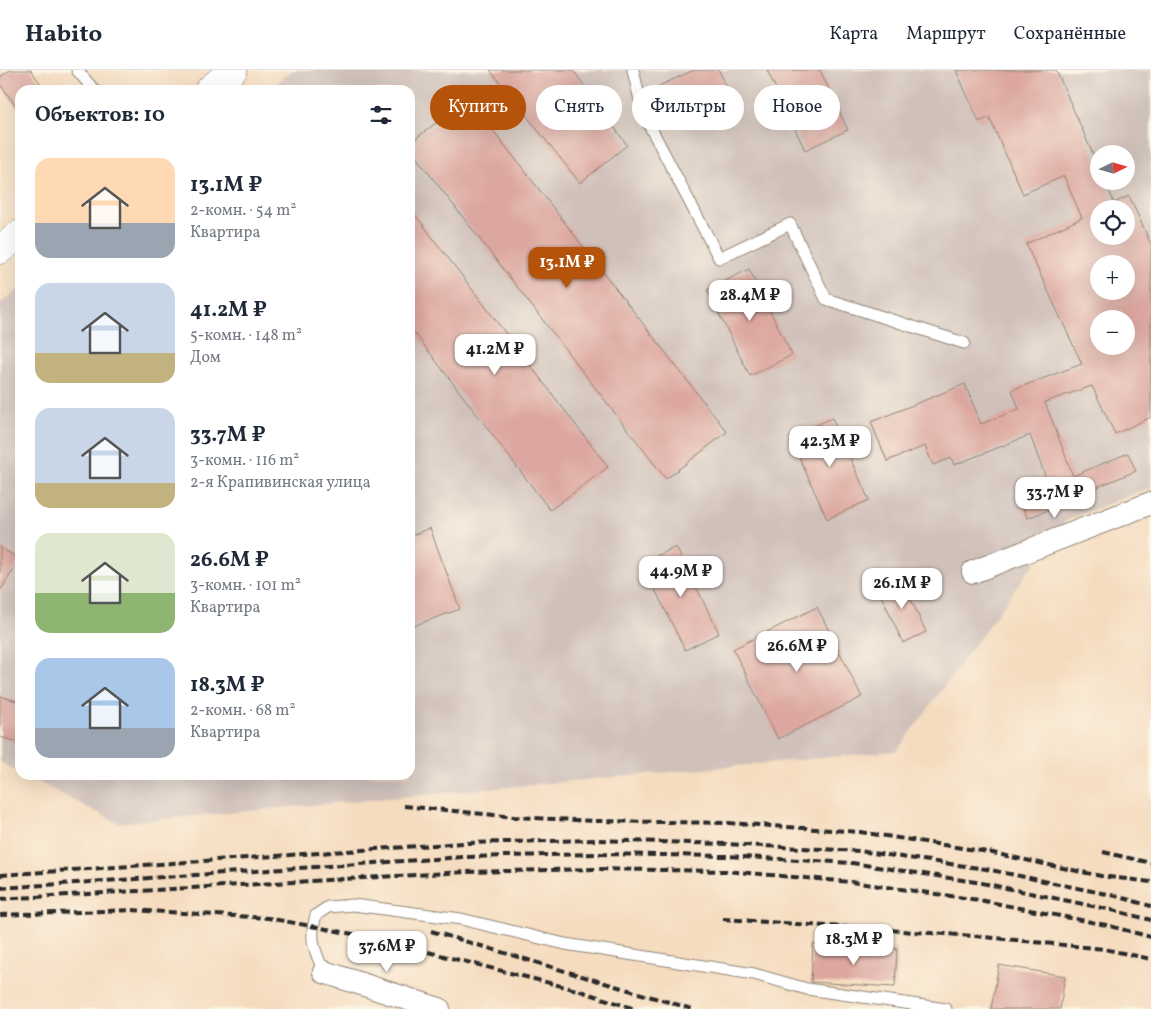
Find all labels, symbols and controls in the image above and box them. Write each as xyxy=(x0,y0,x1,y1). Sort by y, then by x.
text: Habito xyxy=(25,18,102,52)
text: Карта xyxy=(829,22,878,47)
text: Маршрут xyxy=(906,22,986,47)
text: Сохранённые xyxy=(1014,22,1126,47)
chip: Купить xyxy=(430,85,526,130)
chip: Снять xyxy=(536,85,622,130)
chip: Фильтры xyxy=(632,85,744,130)
chip: Новое xyxy=(754,85,840,130)
text: Объектов: 10 xyxy=(35,101,165,130)
icon: filters xyxy=(367,101,395,129)
north arrow xyxy=(1090,145,1135,190)
map controls xyxy=(1090,145,1135,355)
text: 13.1M ₽ xyxy=(190,171,262,200)
icon: home xyxy=(75,178,135,238)
text: 2-комн. · 54 m² xyxy=(190,200,296,222)
button: locate xyxy=(1090,200,1135,245)
text: Квартира xyxy=(190,222,260,244)
pin: 13.1M ₽ xyxy=(521,246,613,289)
text: 13.1M ₽ xyxy=(539,252,595,274)
button: + xyxy=(1090,255,1135,300)
pin: 28.4M ₽ xyxy=(704,280,796,322)
text: 28.4M ₽ xyxy=(720,285,780,307)
text: 41.2M ₽ xyxy=(190,296,267,325)
icon: home xyxy=(75,303,135,363)
button: − xyxy=(1090,310,1135,355)
text: 5-комн. · 148 m² xyxy=(190,325,302,347)
pin: 41.2M ₽ xyxy=(449,334,541,376)
text: 41.2M ₽ xyxy=(466,339,524,361)
text: Дом xyxy=(190,347,221,369)
text: 33.7M ₽ xyxy=(190,421,266,450)
pin: 42.3M ₽ xyxy=(784,426,876,468)
icon: home xyxy=(75,428,135,488)
text: 42.3M ₽ xyxy=(800,431,860,453)
text: 3-комн. · 116 m² xyxy=(190,450,299,472)
text: 2-я Крапивинская улица xyxy=(190,472,371,494)
pin: 33.7M ₽ xyxy=(1009,476,1101,519)
text: 33.7M ₽ xyxy=(1026,482,1084,504)
text: 26.6M ₽ xyxy=(190,546,269,575)
icon: home xyxy=(75,553,135,613)
pin: 44.9M ₽ xyxy=(635,556,727,598)
text: 44.9M ₽ xyxy=(650,561,712,583)
pin: 26.1M ₽ xyxy=(856,568,948,610)
text: 26.1M ₽ xyxy=(873,573,931,595)
text: 3-комн. · 101 m² xyxy=(190,575,301,597)
text: Квартира xyxy=(190,597,260,619)
pin: 26.6M ₽ xyxy=(751,630,843,673)
text: 26.6M ₽ xyxy=(767,636,827,658)
text: 18.3M ₽ xyxy=(190,671,265,700)
icon: home xyxy=(75,678,135,738)
text: 2-комн. · 68 m² xyxy=(190,700,295,722)
text: Квартира xyxy=(190,722,260,744)
pin: 18.3M ₽ xyxy=(808,924,900,966)
text: 18.3M ₽ xyxy=(826,929,882,951)
pin: 37.6M ₽ xyxy=(341,930,433,973)
text: 37.6M ₽ xyxy=(358,936,416,958)

